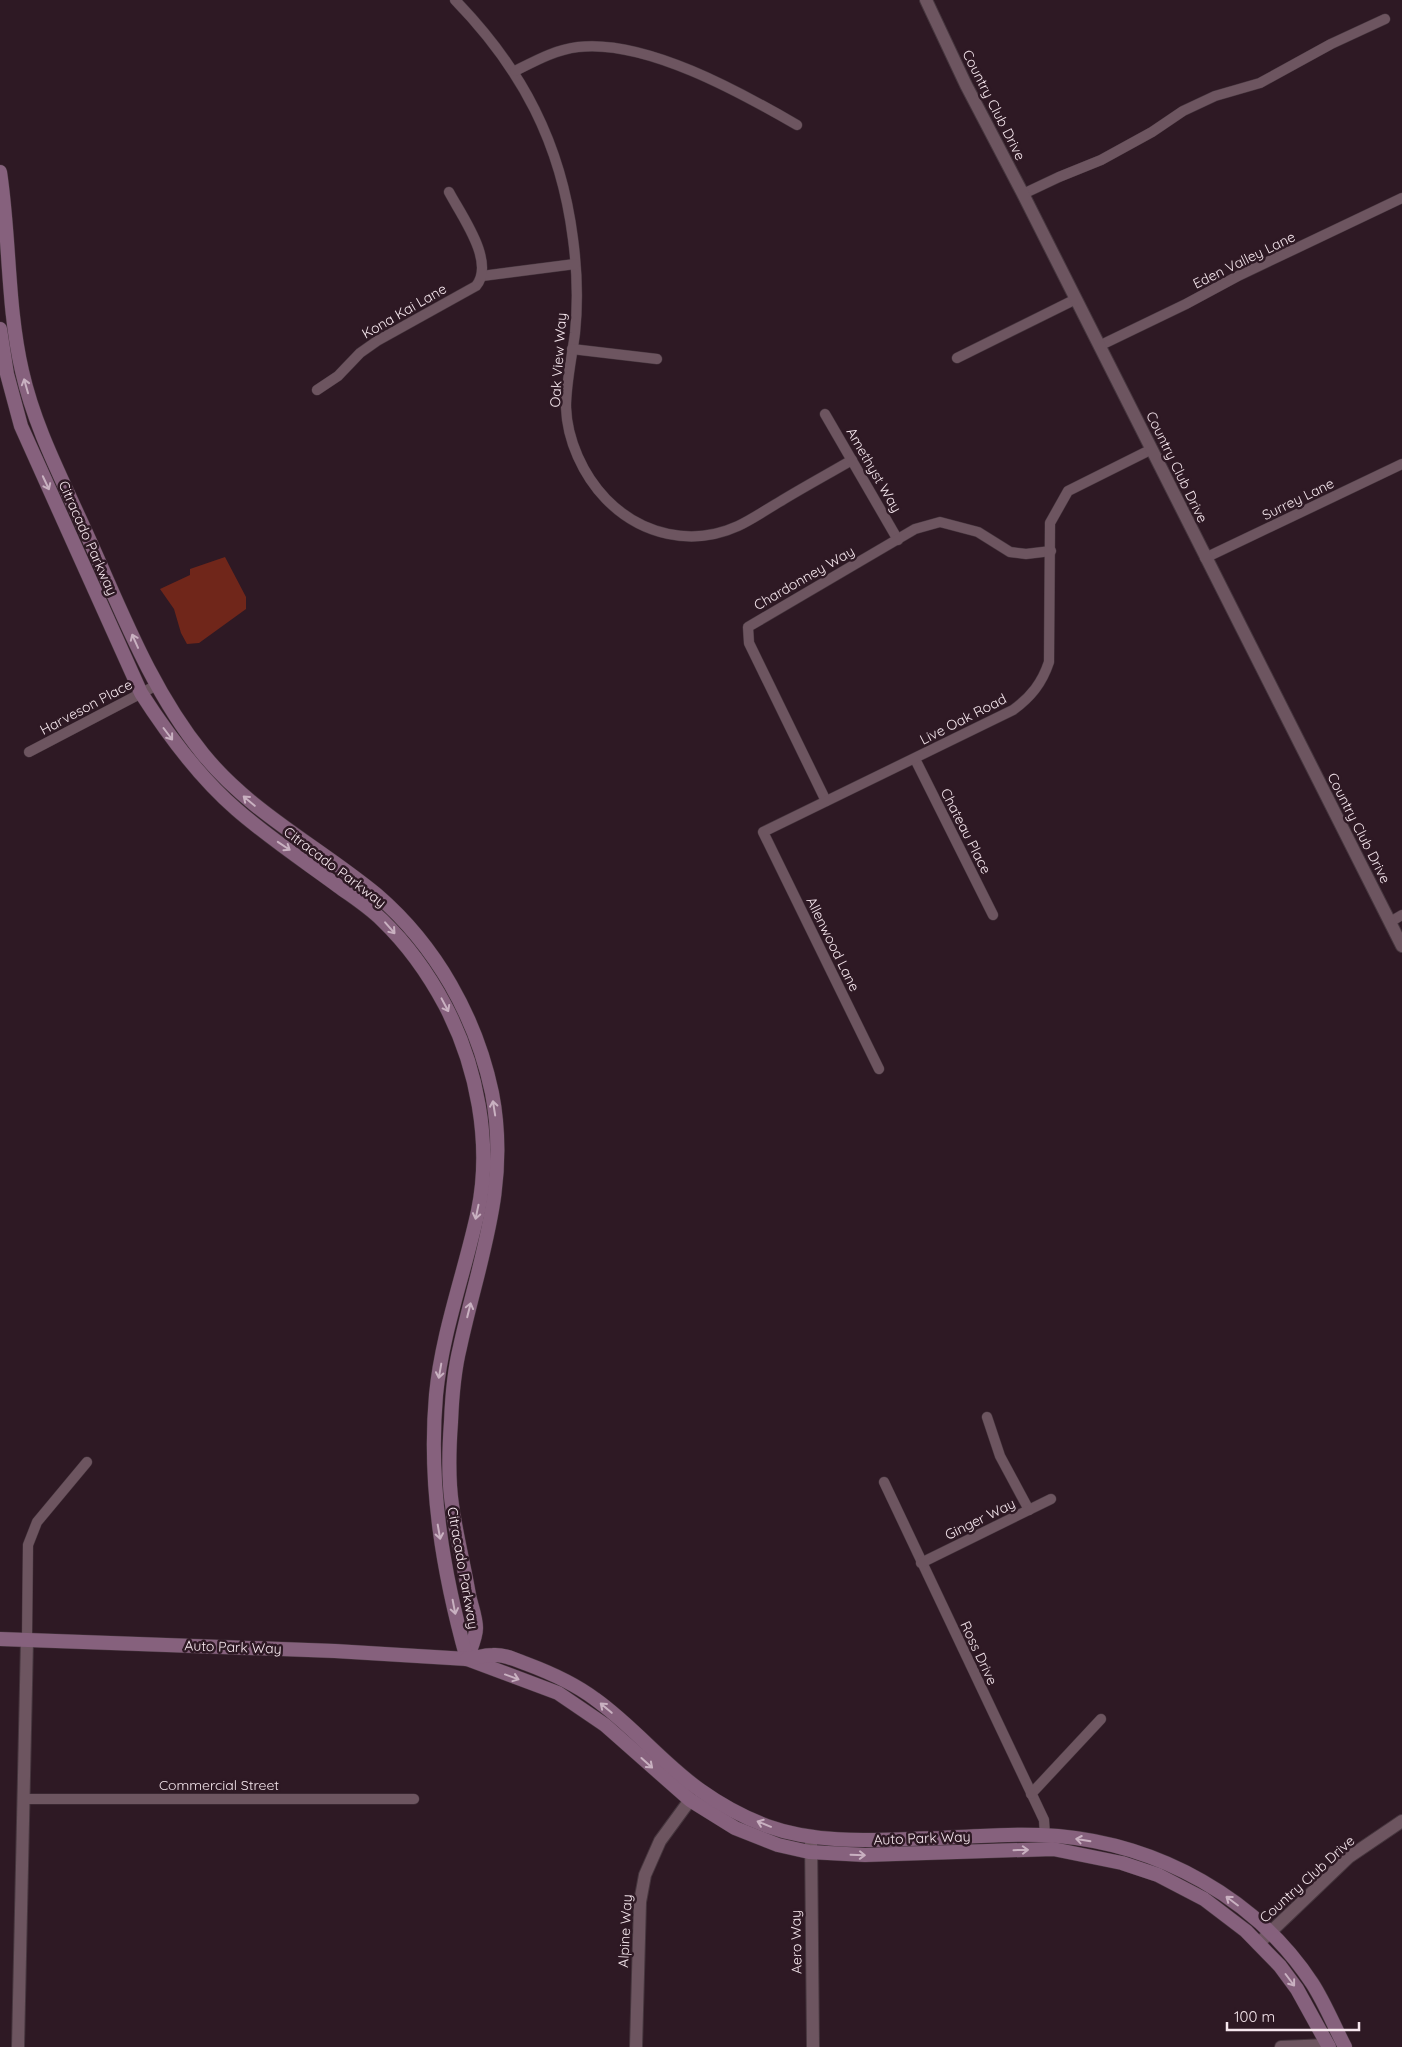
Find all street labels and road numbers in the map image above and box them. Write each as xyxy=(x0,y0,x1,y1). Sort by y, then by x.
street label: Country Club Drive xyxy=(958,47,1030,163)
street label: Eden Valley Lane xyxy=(1190,227,1298,293)
street label: Kona Kai Lane xyxy=(358,279,450,342)
street label: Oak View Way xyxy=(546,312,570,408)
street label: Country Club Drive xyxy=(1142,408,1212,526)
street label: Amethyst Way xyxy=(842,424,906,516)
street label: Surrey Lane xyxy=(1259,474,1337,524)
street label: Citracado Parkway xyxy=(55,478,121,598)
street label: Chardonney Way xyxy=(750,542,858,614)
street label: Harveson Place xyxy=(37,675,135,739)
street label: Live Oak Road xyxy=(917,689,1009,749)
street label: Country Club Drive xyxy=(1323,770,1395,886)
street label: Chateau Place xyxy=(937,785,995,877)
street label: Citracado Parkway xyxy=(280,823,390,911)
street label: Allenwood Lane xyxy=(802,894,864,994)
street label: Ginger Way xyxy=(942,1494,1018,1544)
street label: Citracado Parkway xyxy=(443,1506,483,1630)
street label: Ross Drive xyxy=(956,1618,1002,1688)
street label: Auto Park Way xyxy=(184,1636,282,1658)
street label: Commercial Street xyxy=(159,1776,279,1794)
street label: Auto Park Way xyxy=(873,1827,971,1849)
street label: Country Club Drive xyxy=(1256,1831,1358,1926)
street label: Alpine Way xyxy=(614,1894,636,1968)
street label: Aero Way xyxy=(786,1910,806,1974)

